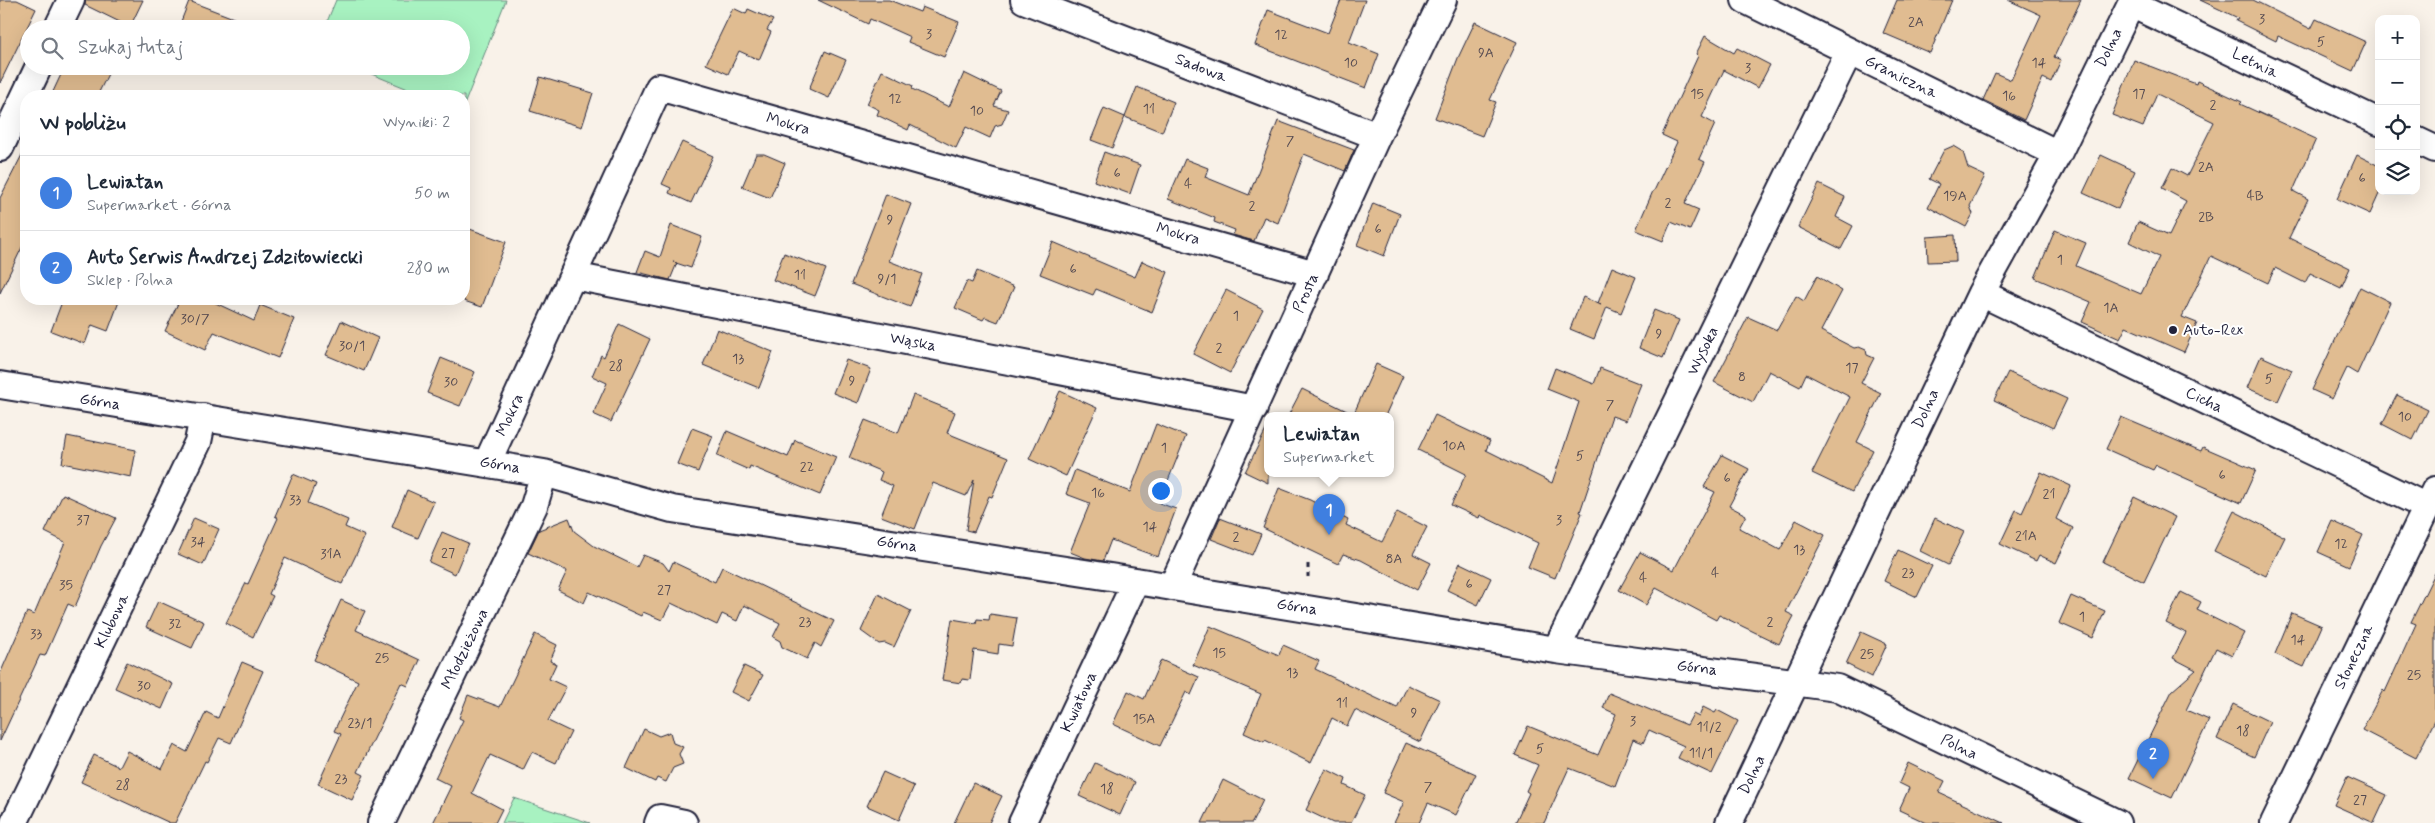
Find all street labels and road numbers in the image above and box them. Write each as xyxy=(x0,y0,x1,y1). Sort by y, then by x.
street label: Dolna xyxy=(2090,25,2128,71)
street label: Letnia xyxy=(2228,43,2282,83)
street label: Sadowa xyxy=(1172,49,1230,88)
street label: Graniczna xyxy=(1861,50,1941,104)
street label: Mokra xyxy=(764,108,813,140)
street label: Mokra xyxy=(1154,218,1203,250)
street label: Prosta xyxy=(1288,270,1324,316)
street label: Wysoka xyxy=(1682,323,1724,379)
street label: Wąska xyxy=(888,327,938,357)
street label: Cicha xyxy=(2182,382,2226,418)
street label: Dolna xyxy=(1908,386,1944,432)
street label: Górna xyxy=(78,388,122,416)
street label: Mokra xyxy=(491,390,529,440)
street label: Górna xyxy=(478,451,522,479)
street label: Górna xyxy=(875,530,919,558)
street label: Klubowa xyxy=(90,590,134,652)
street label: Górna xyxy=(1275,593,1319,621)
street label: Młodzieżowa xyxy=(436,605,494,693)
street label: Słoneczna xyxy=(2329,621,2379,693)
street label: Górna xyxy=(1675,655,1719,681)
street label: Kwiatowa xyxy=(1056,668,1102,736)
street label: Polna xyxy=(1937,729,1981,765)
street label: Dolna xyxy=(1733,752,1771,798)

